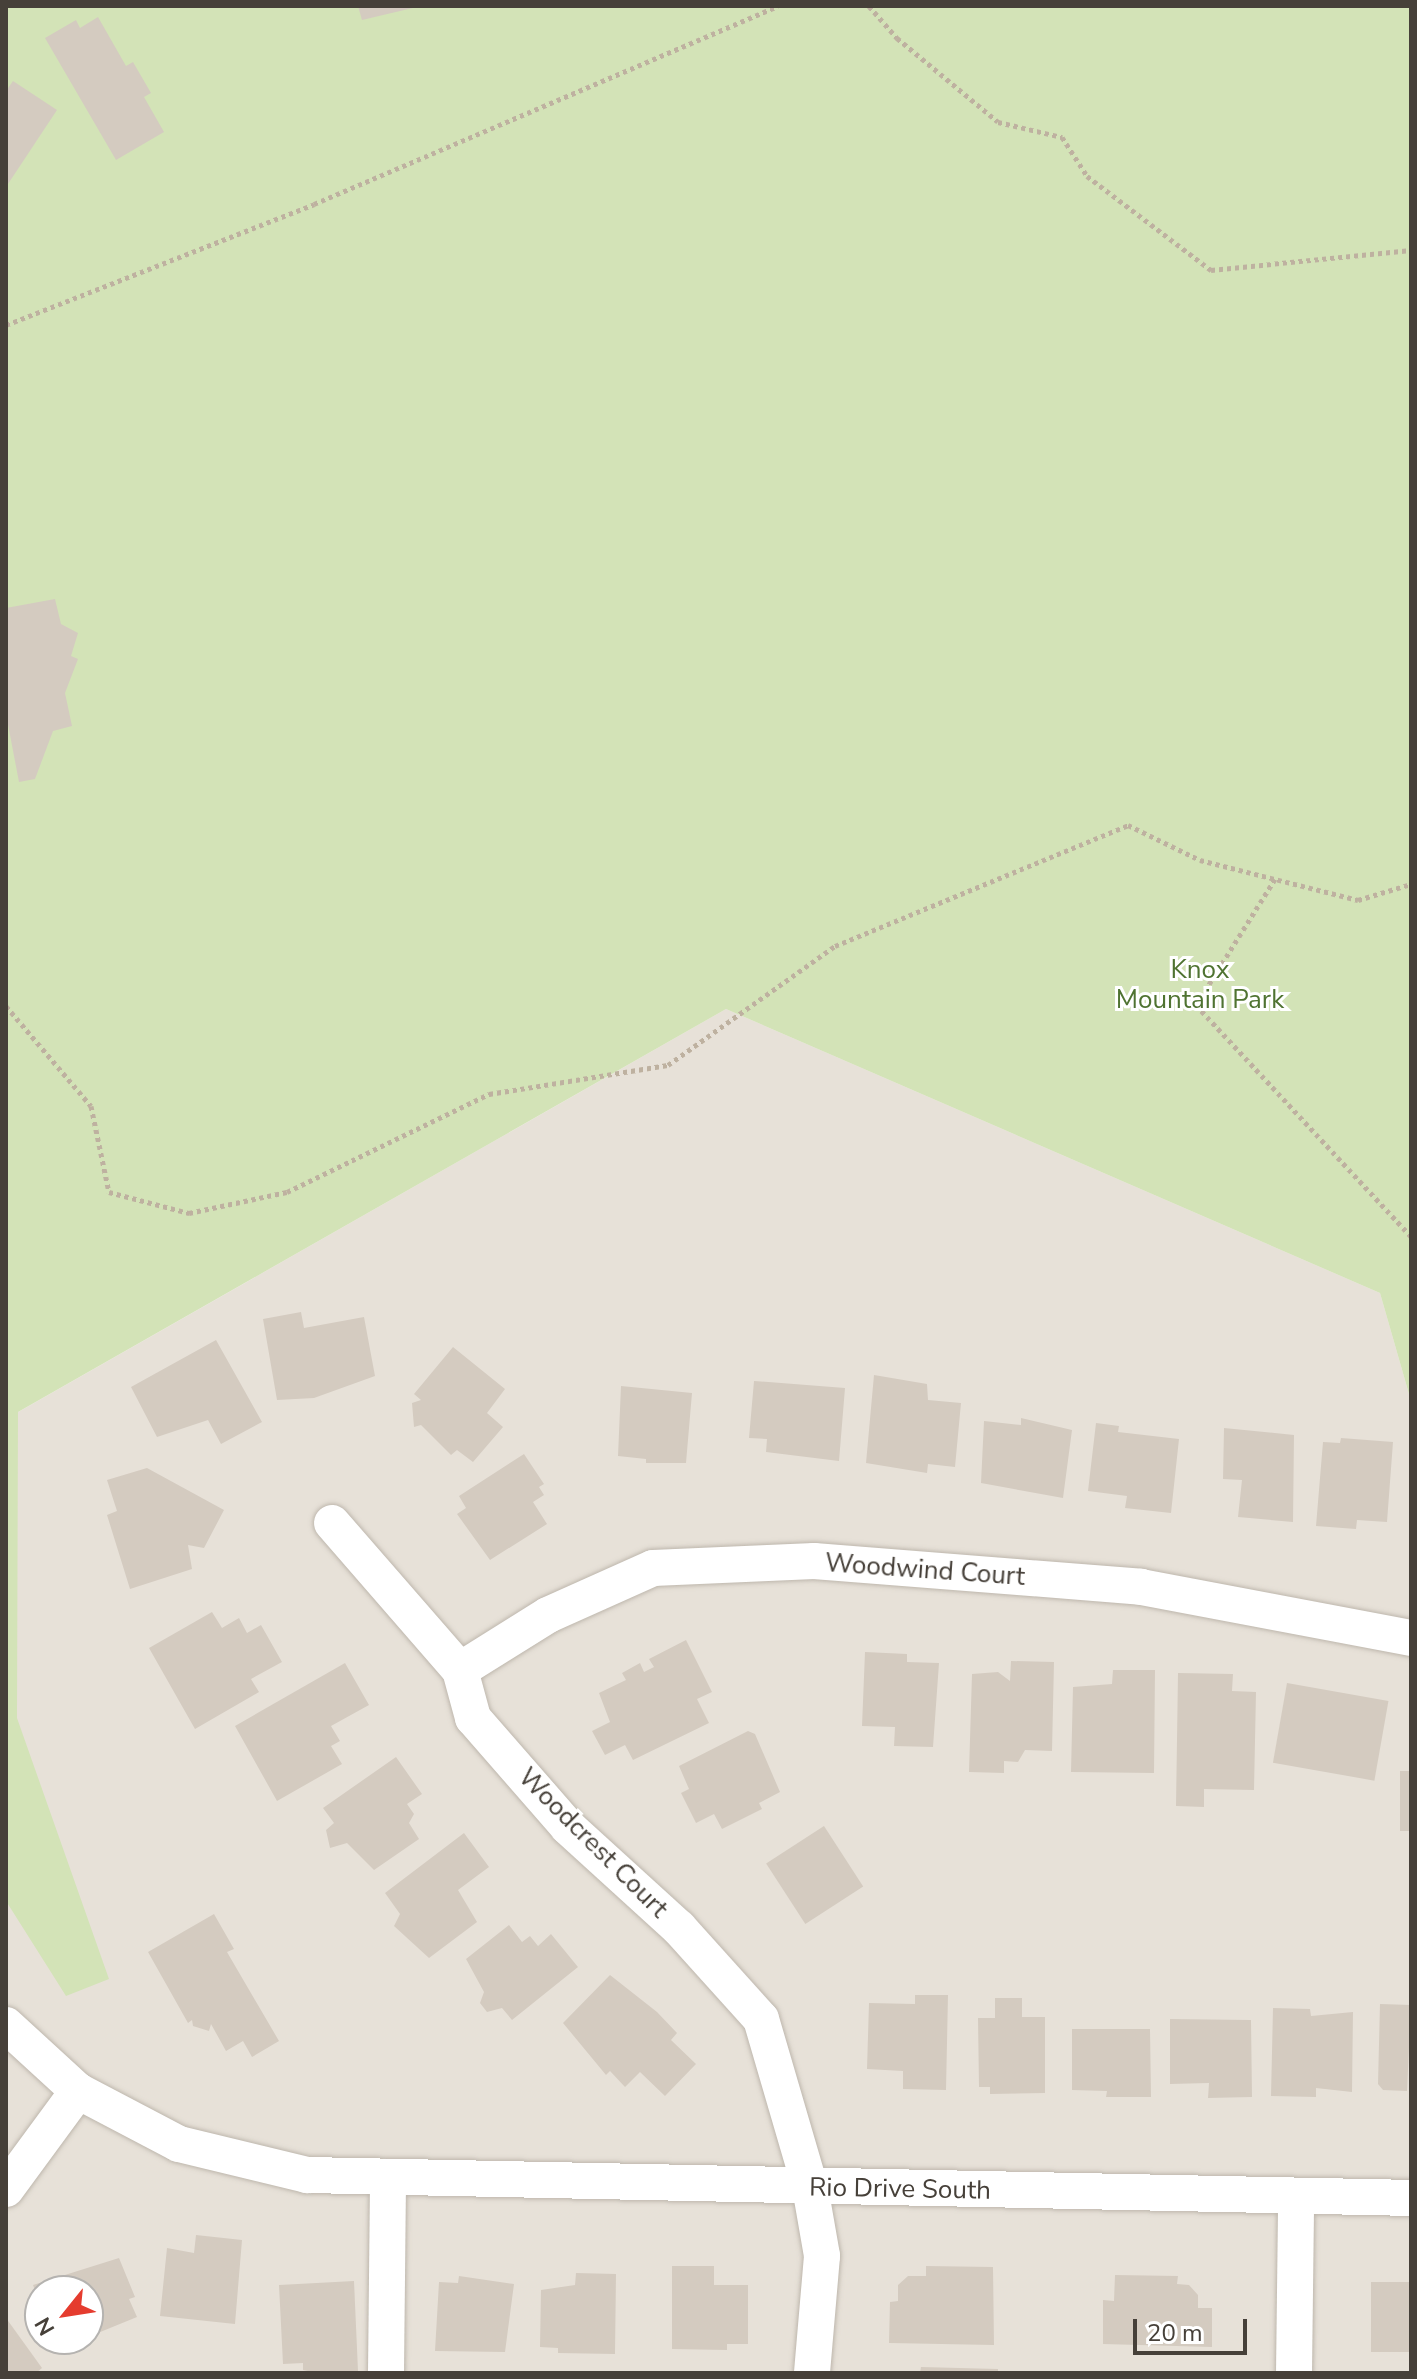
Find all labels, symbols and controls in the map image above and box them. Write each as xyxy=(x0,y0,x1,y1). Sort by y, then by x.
park label: Knox Mountain Park xyxy=(1116,954,1284,1016)
street label: Woodwind Court xyxy=(824,1547,1026,1593)
street label: Woodcrest Court xyxy=(512,1762,674,1924)
street label: Rio Drive South xyxy=(809,2172,991,2206)
north arrow xyxy=(24,2275,104,2355)
scale bar xyxy=(1137,2303,1251,2353)
text: N xyxy=(28,2311,62,2341)
text: 20 m xyxy=(1147,2317,1203,2349)

